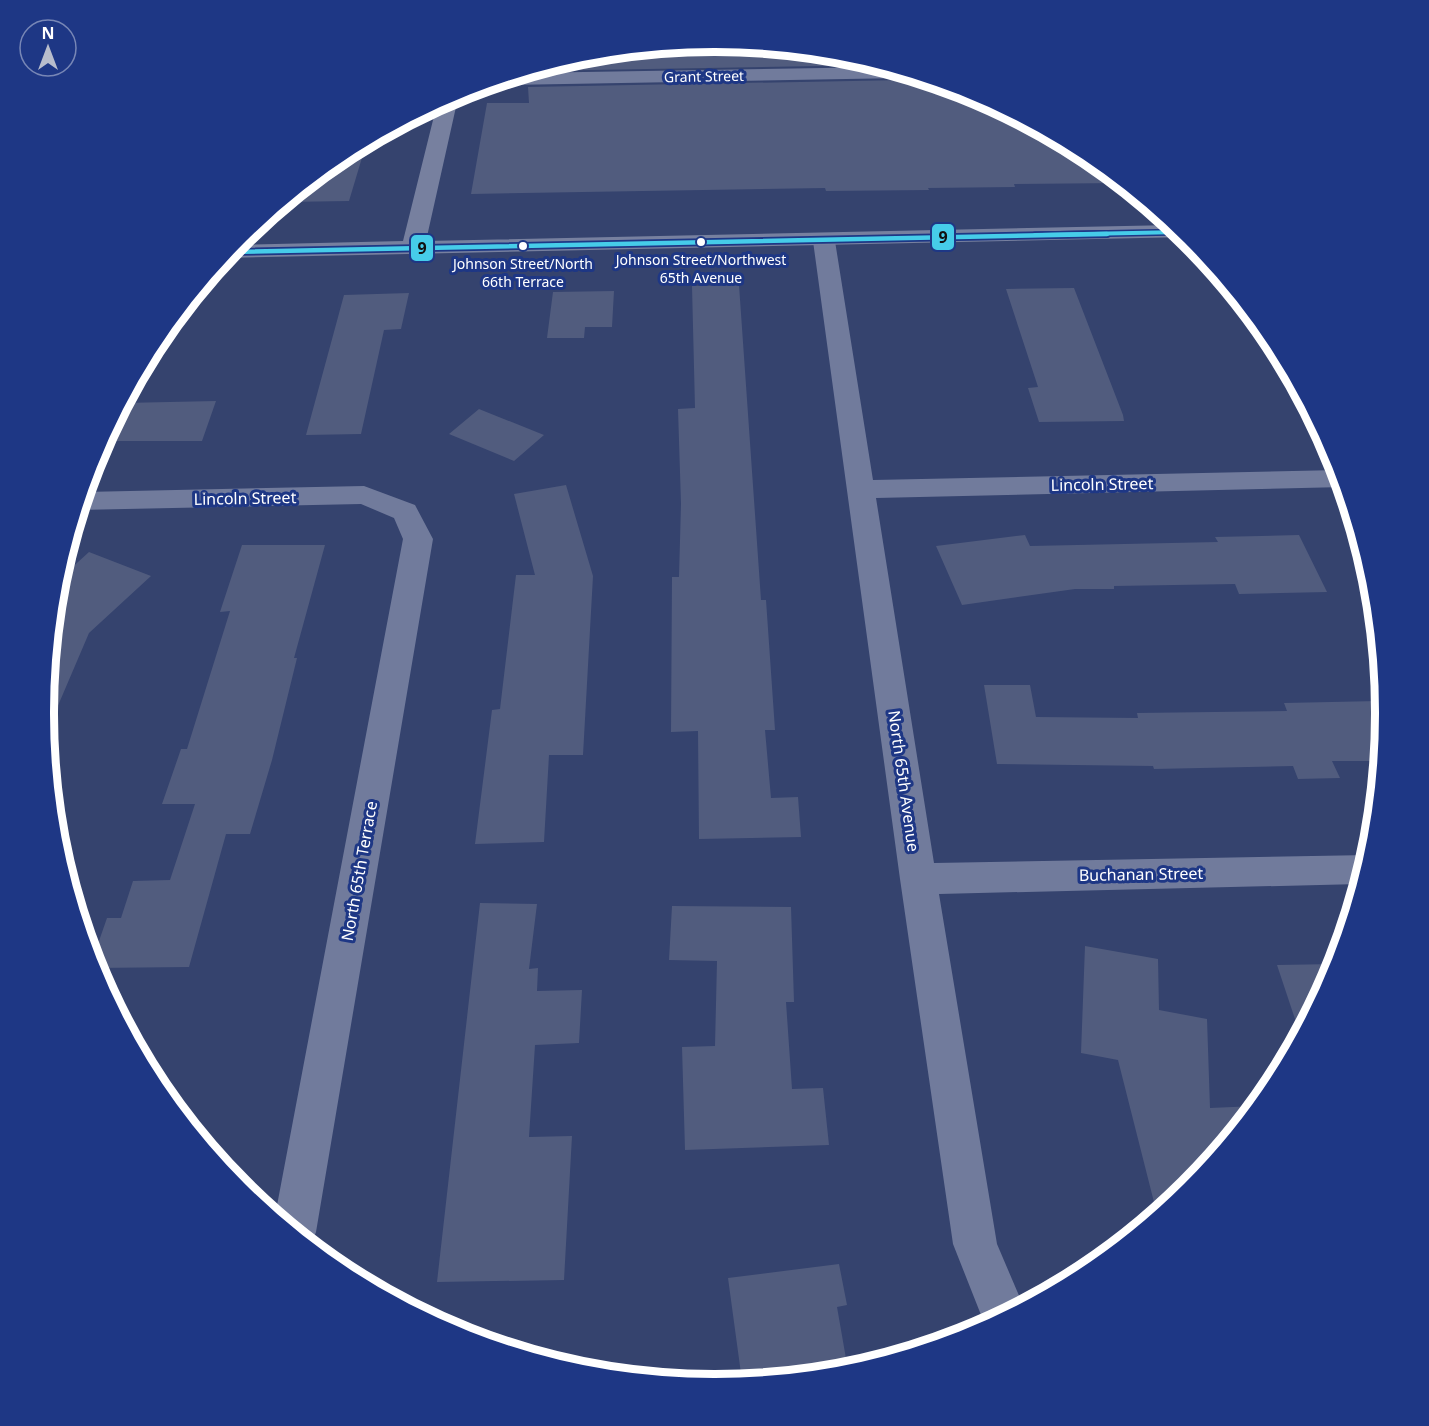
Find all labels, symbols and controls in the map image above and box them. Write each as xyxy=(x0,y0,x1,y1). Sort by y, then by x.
north arrow xyxy=(18,18,78,78)
text: N xyxy=(41,22,55,44)
street label: Grant Street xyxy=(664,66,744,86)
line badge: 9 xyxy=(931,223,955,251)
text: 9 xyxy=(938,226,948,248)
line badge: 9 xyxy=(410,234,434,262)
marker: Johnson Street/Northwest 65th Avenue xyxy=(695,236,707,248)
text: 9 xyxy=(417,237,427,259)
marker: Johnson Street/North 66th Terrace xyxy=(517,240,529,252)
place label: Johnson Street/Northwest 65th Avenue xyxy=(614,250,786,287)
place label: Johnson Street/North 66th Terrace xyxy=(451,254,593,291)
street label: Lincoln Street xyxy=(1051,472,1154,496)
street label: Lincoln Street xyxy=(194,486,297,510)
street label: North 65th Avenue xyxy=(883,709,925,853)
street label: North 65th Terrace xyxy=(336,799,382,943)
street label: Buchanan Street xyxy=(1079,862,1204,886)

